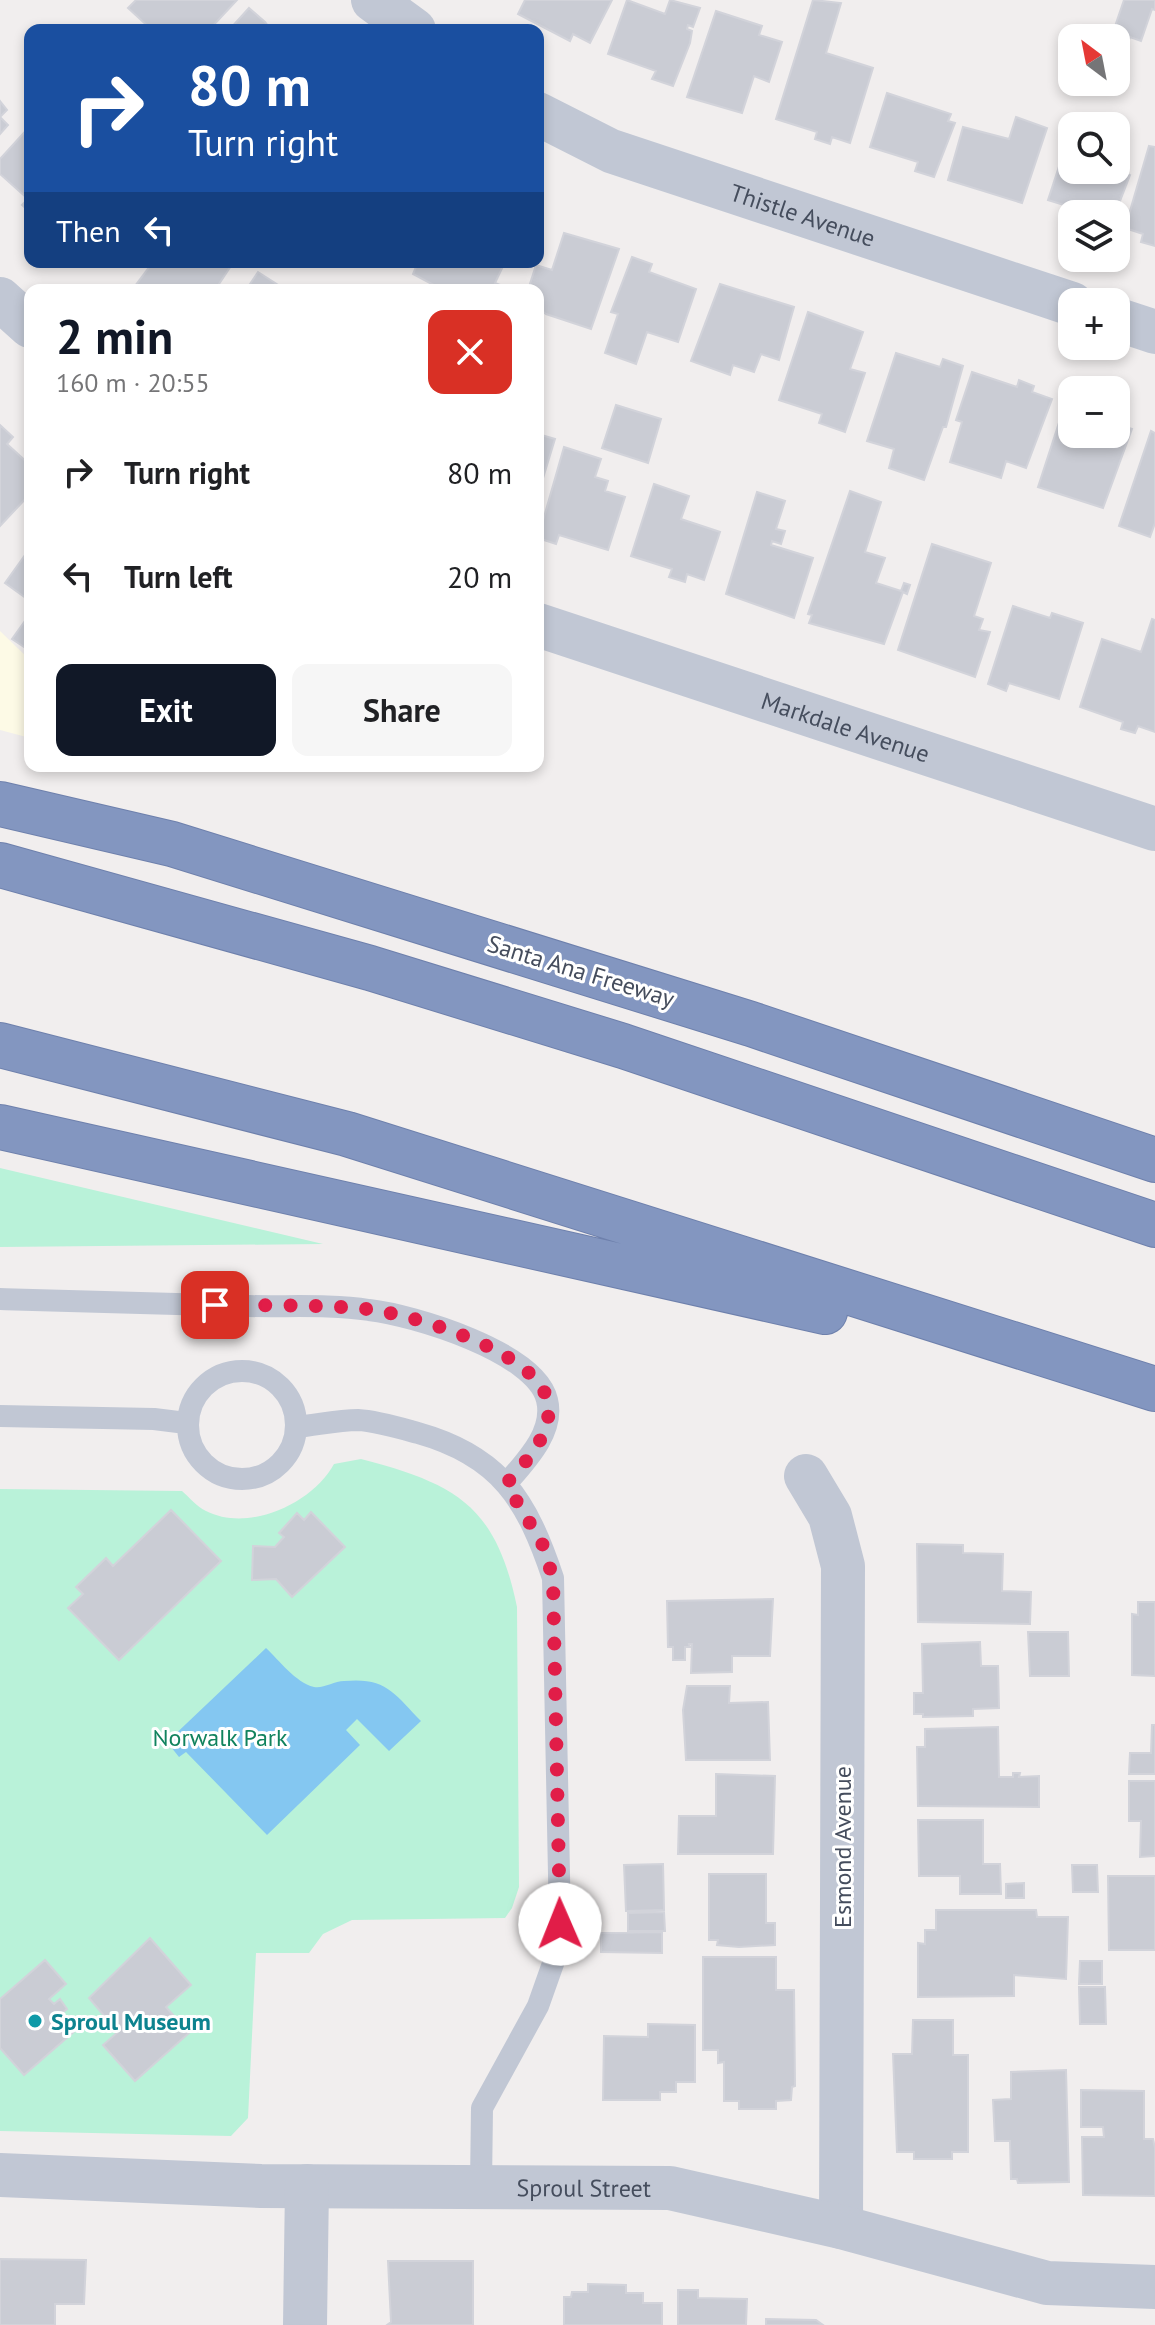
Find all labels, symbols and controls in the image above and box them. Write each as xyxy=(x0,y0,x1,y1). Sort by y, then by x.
north arrow xyxy=(1058,24,1130,96)
map controls xyxy=(1058,24,1130,448)
text: 80 m xyxy=(188,49,311,121)
icon: right xyxy=(56,56,160,160)
button: search xyxy=(1058,112,1130,184)
text: Turn right xyxy=(188,119,338,166)
street label: Thistle Avenue xyxy=(726,176,879,253)
button: layers xyxy=(1058,200,1130,272)
icon: left xyxy=(137,208,181,252)
text: Then xyxy=(56,211,121,250)
button: + xyxy=(1058,288,1130,360)
text: 2 min xyxy=(56,305,173,367)
button: close xyxy=(428,310,512,394)
text: 160 m · 20:55 xyxy=(56,366,210,399)
button: − xyxy=(1058,376,1130,448)
icon: right xyxy=(56,450,100,494)
text: Turn right xyxy=(124,453,250,492)
text: 80 m xyxy=(447,453,512,492)
icon: left xyxy=(56,554,100,598)
text: Turn left xyxy=(124,557,232,596)
text: 20 m xyxy=(447,557,512,596)
button: Exit xyxy=(56,664,276,756)
button: Share xyxy=(292,664,512,756)
street label: Markdale Avenue xyxy=(758,684,934,769)
street label: Santa Ana Freeway xyxy=(484,928,678,1014)
pin xyxy=(181,1271,249,1339)
icon: arrive xyxy=(193,1283,237,1327)
park label: Norwalk Park xyxy=(152,1722,288,1753)
street label: Esmond Avenue xyxy=(827,1766,858,1928)
position arrow xyxy=(518,1882,602,1966)
place label: Sproul Museum xyxy=(51,2006,211,2037)
marker: Sproul Museum xyxy=(26,2012,44,2030)
street label: Sproul Street xyxy=(516,2172,651,2203)

